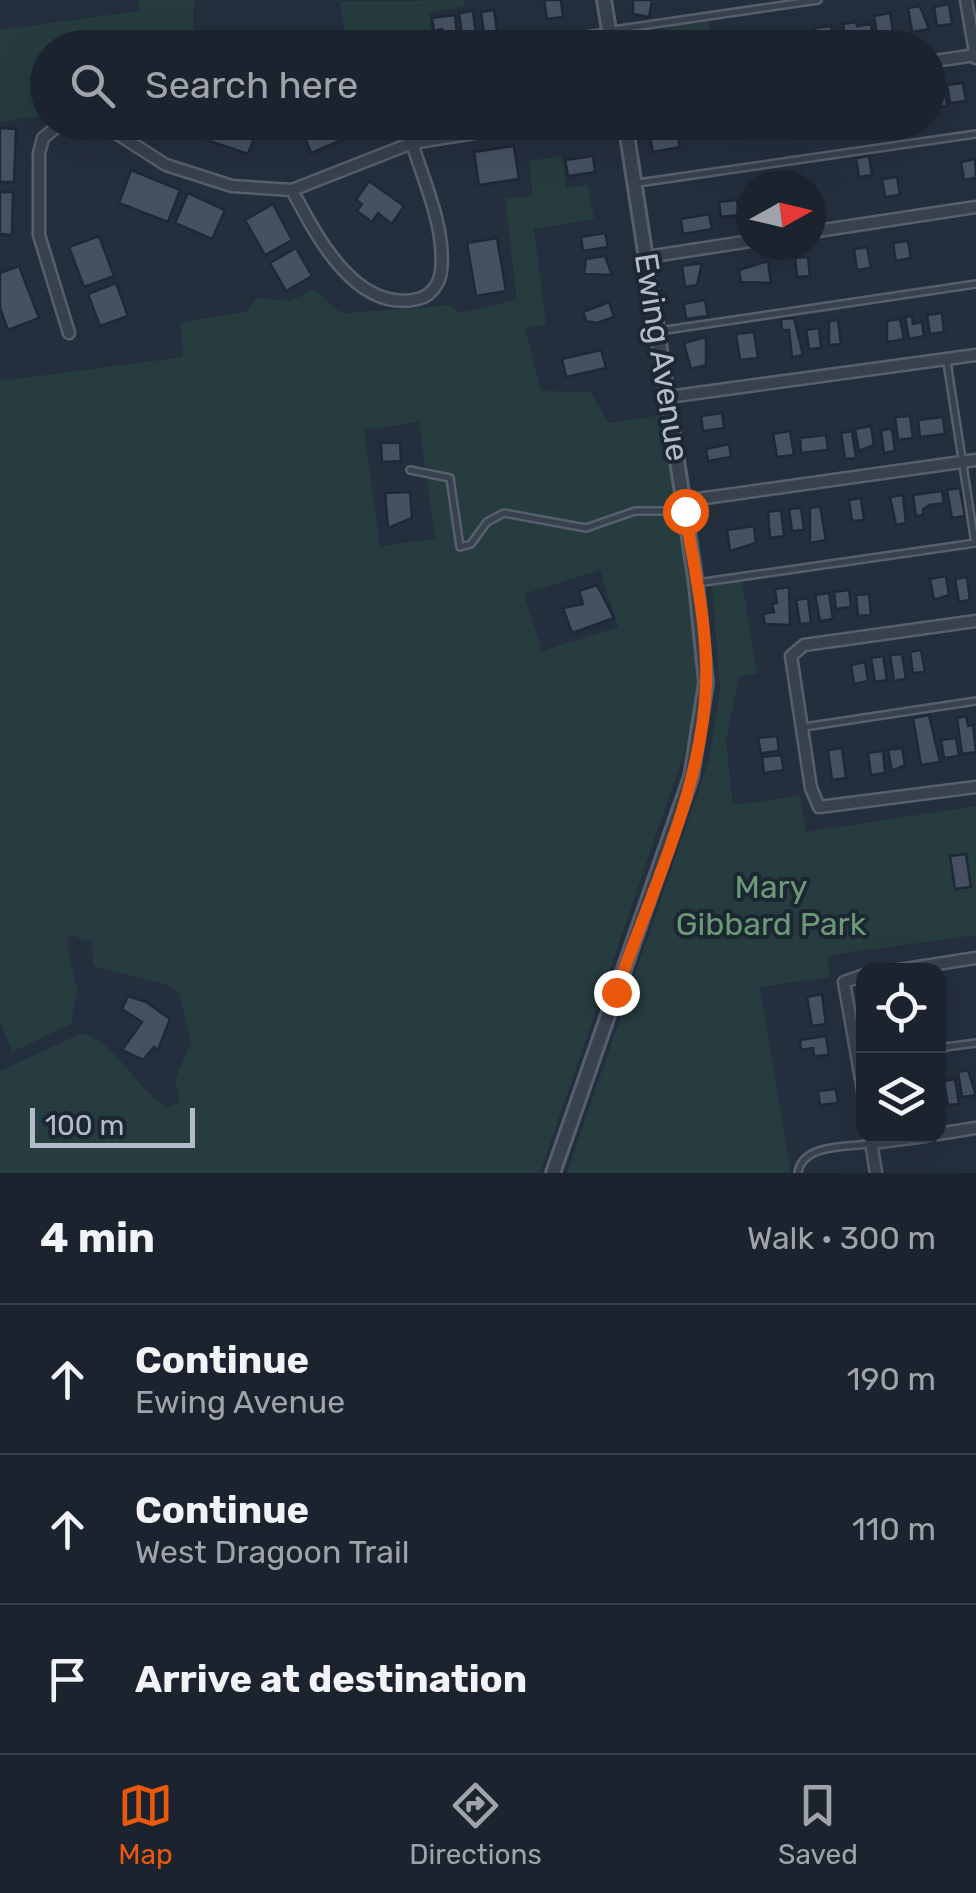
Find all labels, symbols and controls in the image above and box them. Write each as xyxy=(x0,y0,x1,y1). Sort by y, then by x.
search box xyxy=(30,30,946,140)
icon: search xyxy=(65,58,120,113)
text: Search here xyxy=(145,62,358,108)
north arrow xyxy=(736,170,826,260)
street label: Ewing Avenue xyxy=(627,250,697,464)
route start xyxy=(663,489,709,535)
park label: Mary Gibbard Park xyxy=(676,868,867,943)
map controls xyxy=(856,963,946,1143)
button: locate xyxy=(856,963,946,1053)
route end xyxy=(594,970,640,1016)
button: layers xyxy=(856,1053,946,1143)
scale bar xyxy=(30,1103,195,1148)
text: 100 m xyxy=(45,1109,124,1142)
text: 4 min xyxy=(40,1213,155,1263)
text: Walk · 300 m xyxy=(747,1219,936,1257)
text: Continue xyxy=(135,1337,309,1383)
icon: ahead xyxy=(40,1352,95,1407)
text: 190 m xyxy=(847,1360,936,1398)
text: Ewing Avenue xyxy=(135,1383,345,1421)
text: Continue xyxy=(135,1487,309,1533)
icon: ahead xyxy=(40,1502,95,1557)
text: 110 m xyxy=(852,1510,936,1548)
text: West Dragoon Trail xyxy=(135,1533,409,1571)
icon: arrive xyxy=(40,1652,95,1707)
text: Arrive at destination xyxy=(135,1656,527,1702)
tab: Map xyxy=(118,1778,173,1871)
tab: Directions xyxy=(409,1778,542,1871)
tab: Saved xyxy=(778,1778,858,1871)

